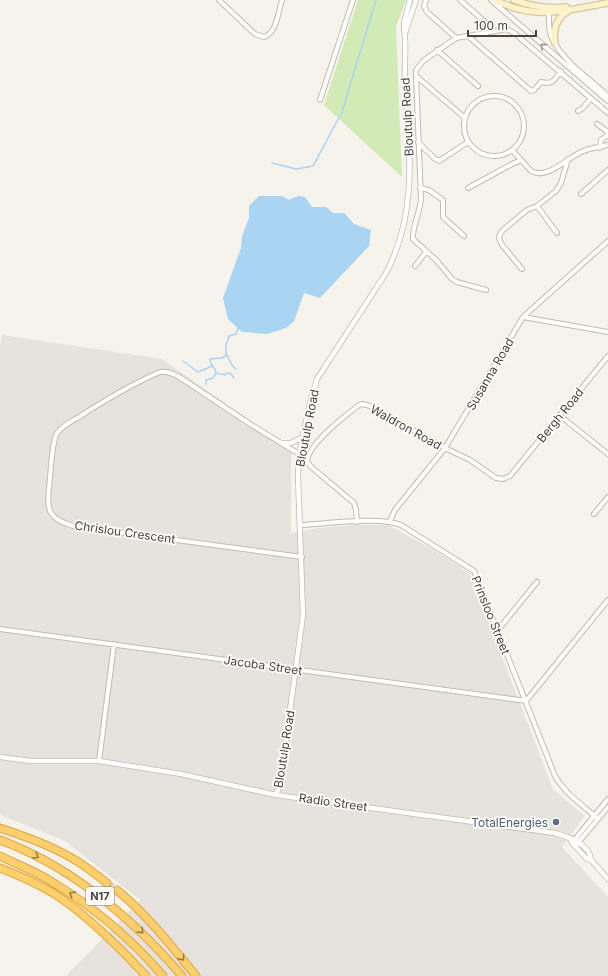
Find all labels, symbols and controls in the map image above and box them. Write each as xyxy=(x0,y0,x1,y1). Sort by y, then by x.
scale bar xyxy=(468,12,536,38)
text: 100 m xyxy=(474,18,508,33)
one-way arrow xyxy=(540,43,548,50)
street label: Bloutulp Road xyxy=(397,77,417,157)
street label: Susanna Road xyxy=(463,335,517,413)
street label: Bergh Road xyxy=(533,385,587,445)
street label: Bloutulp Road xyxy=(292,388,322,468)
street label: Waldron Road xyxy=(368,401,444,453)
street label: Chrislou Crescent xyxy=(74,517,176,547)
street label: Prinsloo Street xyxy=(468,574,514,656)
street label: Jacoba Street xyxy=(223,652,303,678)
street label: Bloutulp Road xyxy=(270,709,298,789)
street label: Radio Street xyxy=(298,790,368,814)
place label: TotalEnergies xyxy=(471,815,548,830)
marker: TotalEnergies xyxy=(551,817,561,827)
one-way arrow xyxy=(31,851,39,859)
road number: N17 xyxy=(86,887,114,905)
one-way arrow xyxy=(69,891,76,899)
one-way arrow xyxy=(136,926,144,934)
one-way arrow xyxy=(177,954,184,961)

